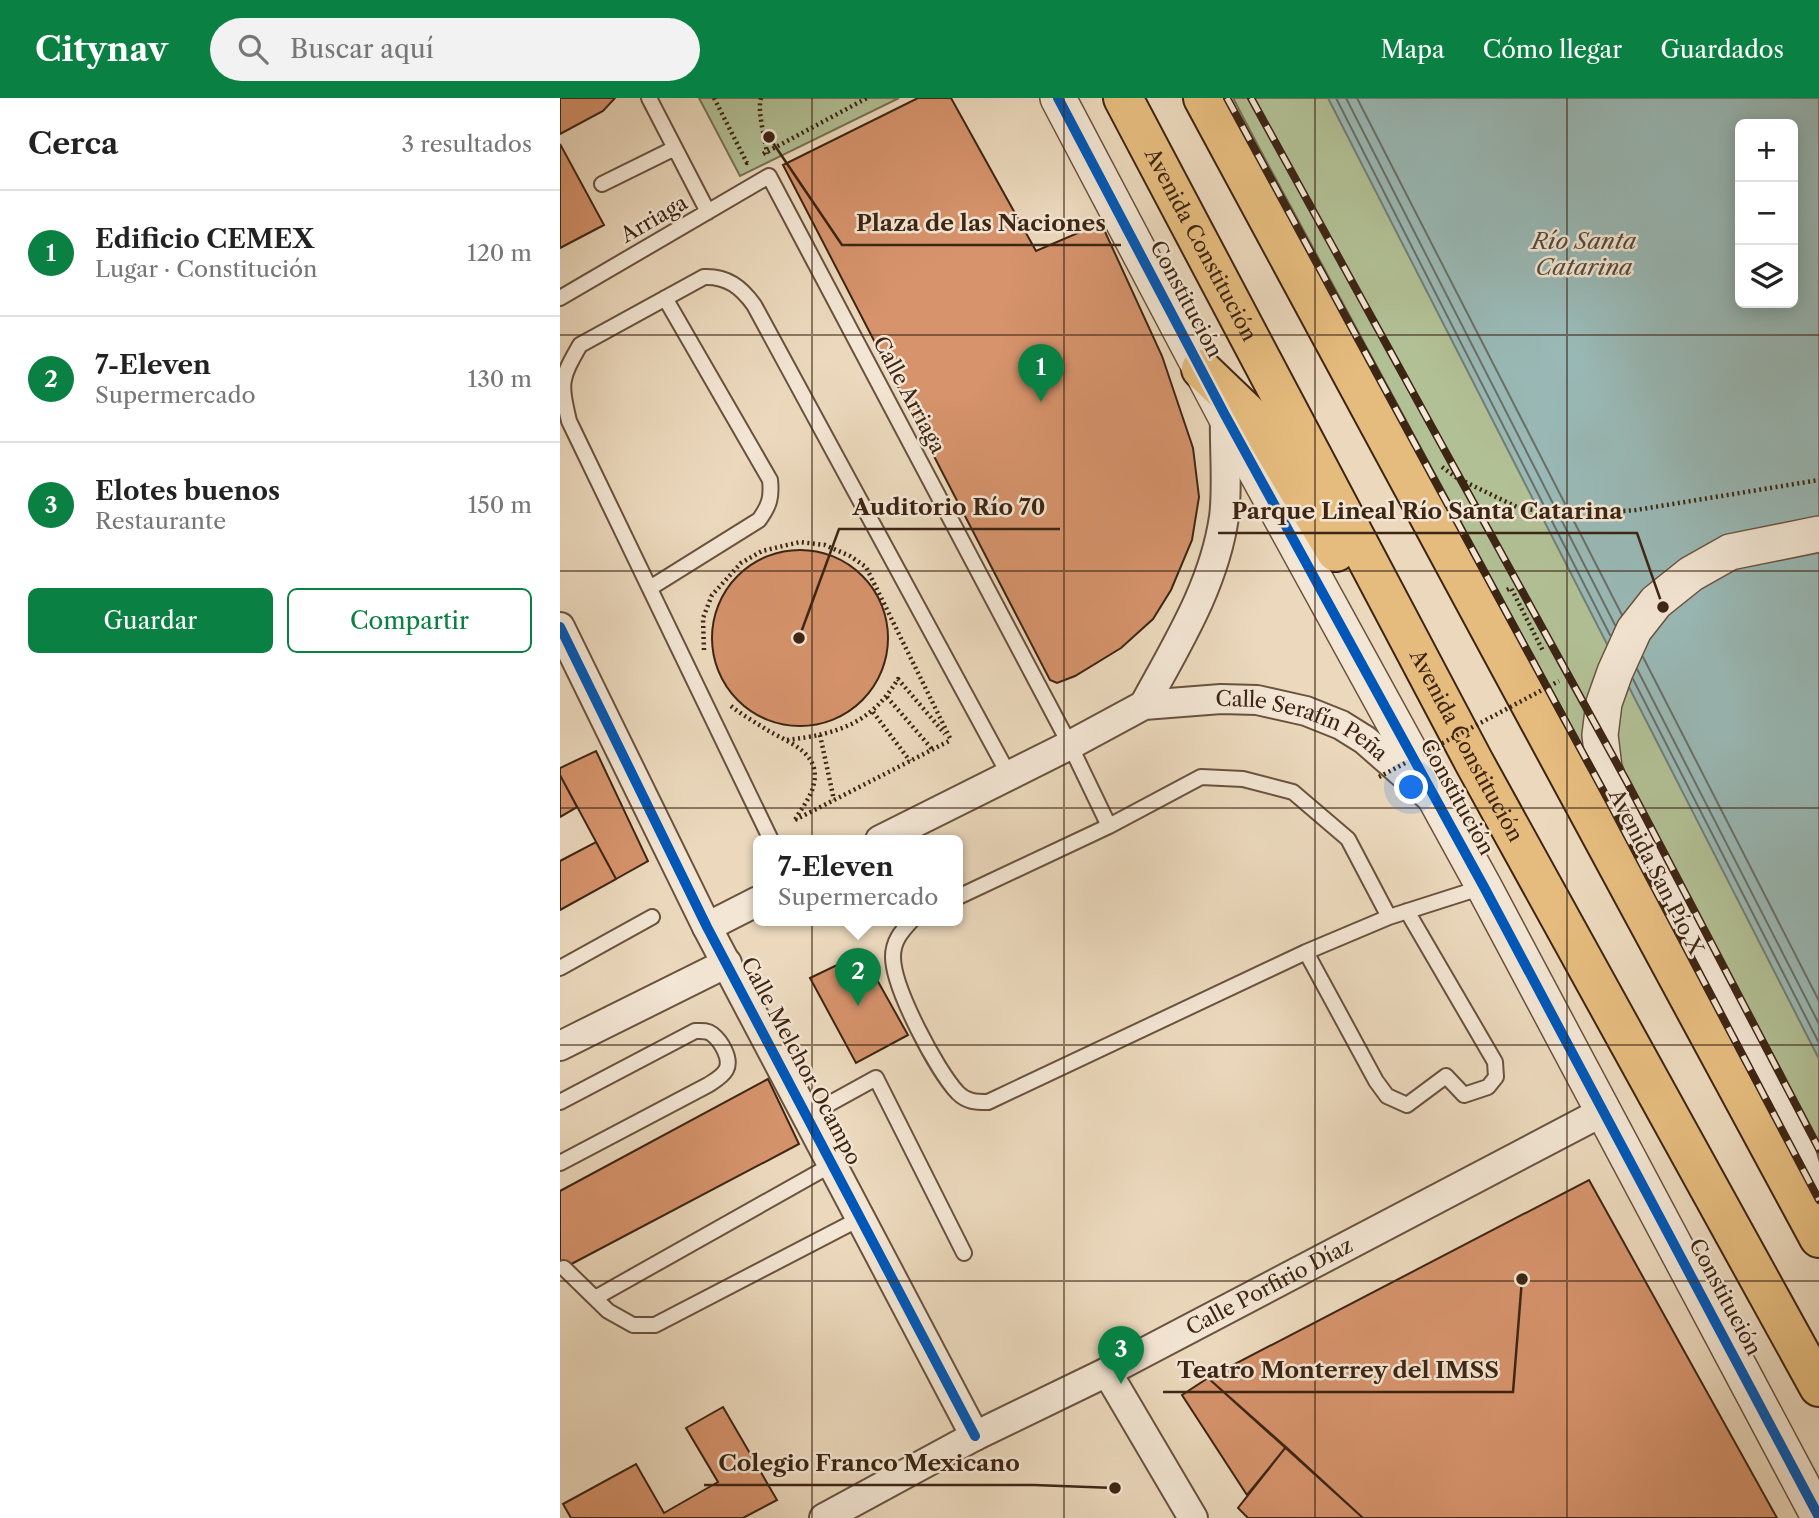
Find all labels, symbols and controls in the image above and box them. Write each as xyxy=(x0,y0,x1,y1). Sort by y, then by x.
search box xyxy=(210,18,700,81)
text: Citynav xyxy=(35,29,168,70)
icon: search xyxy=(234,30,272,68)
text: Buscar aquí xyxy=(290,33,434,65)
text: Mapa xyxy=(1380,35,1445,64)
text: Cómo llegar xyxy=(1483,35,1622,64)
text: Guardados xyxy=(1660,35,1784,64)
map controls xyxy=(1735,119,1798,308)
button: + xyxy=(1735,119,1798,182)
text: Cerca xyxy=(28,125,118,162)
text: 3 resultados xyxy=(402,130,532,158)
street label: Avenida Constitución xyxy=(1138,143,1262,345)
button: − xyxy=(1735,182,1798,245)
street label: Arriaga xyxy=(615,189,692,248)
callout: Plaza de las Naciones xyxy=(842,201,1121,245)
text: Plaza de las Naciones xyxy=(856,209,1106,237)
text: Edificio CEMEX xyxy=(95,223,314,255)
water label: Río Santa Catarina xyxy=(1530,227,1637,281)
street label: Constitución xyxy=(1145,236,1227,362)
text: 1 xyxy=(46,239,56,267)
text: 120 m xyxy=(467,239,532,267)
button: layers xyxy=(1735,245,1798,308)
text: Lugar · Constitución xyxy=(95,255,318,283)
street label: Calle Arriaga xyxy=(868,332,951,458)
pin: 1 xyxy=(1018,344,1064,402)
text: 7-Eleven xyxy=(95,349,211,381)
text: 2 xyxy=(44,365,58,393)
text: 130 m xyxy=(468,365,532,393)
text: Supermercado xyxy=(95,381,256,409)
text: Elotes buenos xyxy=(95,475,280,507)
callout: Auditorio Río 70 xyxy=(839,485,1060,529)
callout: Parque Lineal Río Santa Catarina xyxy=(1218,489,1637,533)
text: 3 xyxy=(45,491,58,519)
text: 150 m xyxy=(468,491,532,519)
text: Auditorio Río 70 xyxy=(852,493,1045,521)
text: Parque Lineal Río Santa Catarina xyxy=(1231,497,1623,525)
text: Restaurante xyxy=(95,507,226,535)
button: Guardar xyxy=(28,588,273,653)
button: Compartir xyxy=(287,588,532,653)
street label: Avenida Constitución xyxy=(1404,644,1528,846)
street label: Calle Serafín Peña xyxy=(1215,686,1394,767)
street label: Constitución xyxy=(1415,735,1499,859)
your location xyxy=(1394,770,1428,804)
street label: Avenida San Pío X xyxy=(1603,784,1709,959)
popup xyxy=(753,835,963,926)
text: 7-Eleven xyxy=(778,851,893,883)
text: Supermercado xyxy=(778,883,938,911)
pin: 2 xyxy=(835,948,881,1006)
street label: Calle Melchor Ocampo xyxy=(736,953,867,1169)
street label: Calle Porfirio Díaz xyxy=(1182,1232,1357,1340)
street label: Constitución xyxy=(1684,1234,1767,1360)
pin: 3 xyxy=(1098,1326,1144,1384)
callout: Teatro Monterrey del IMSS xyxy=(1163,1348,1513,1392)
text: Teatro Monterrey del IMSS xyxy=(1177,1356,1499,1384)
callout: Colegio Franco Mexicano xyxy=(704,1441,1034,1485)
text: Colegio Franco Mexicano xyxy=(718,1449,1020,1477)

